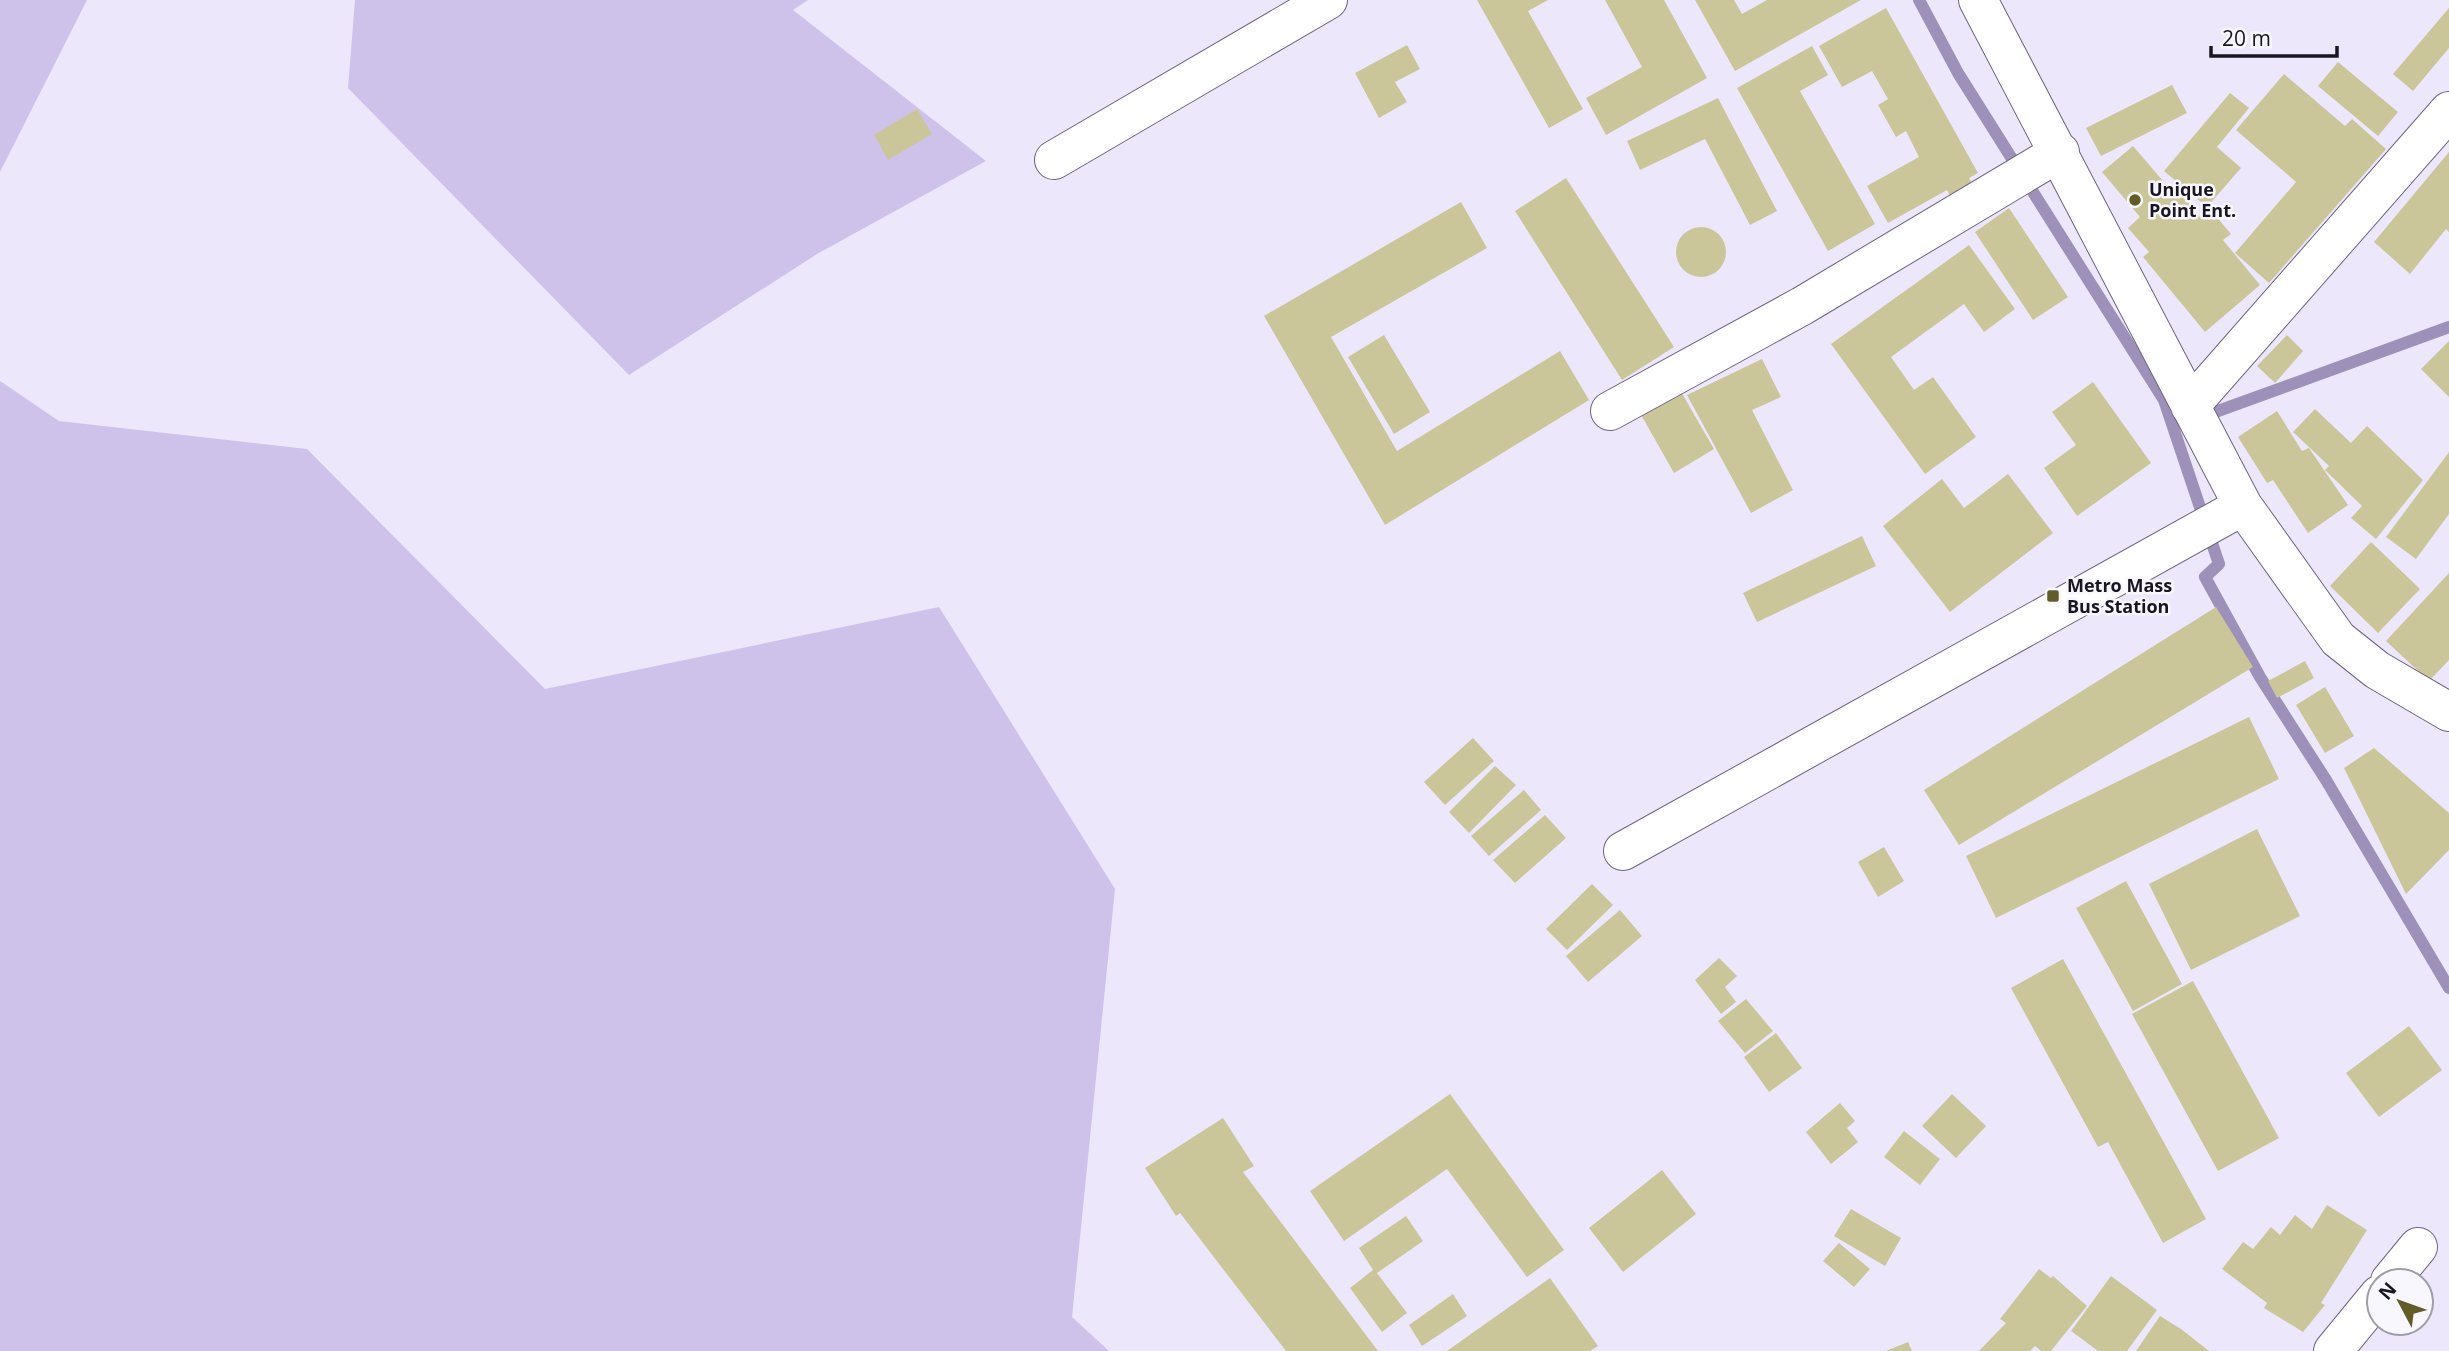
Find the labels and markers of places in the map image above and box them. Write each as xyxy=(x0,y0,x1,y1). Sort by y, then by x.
place label: Unique Point Ent. xyxy=(2149,177,2236,222)
marker: Unique Point Ent. xyxy=(2127,192,2143,208)
place label: Metro Mass Bus Station xyxy=(2067,573,2172,618)
marker: Metro Mass Bus Station xyxy=(2045,588,2061,604)

